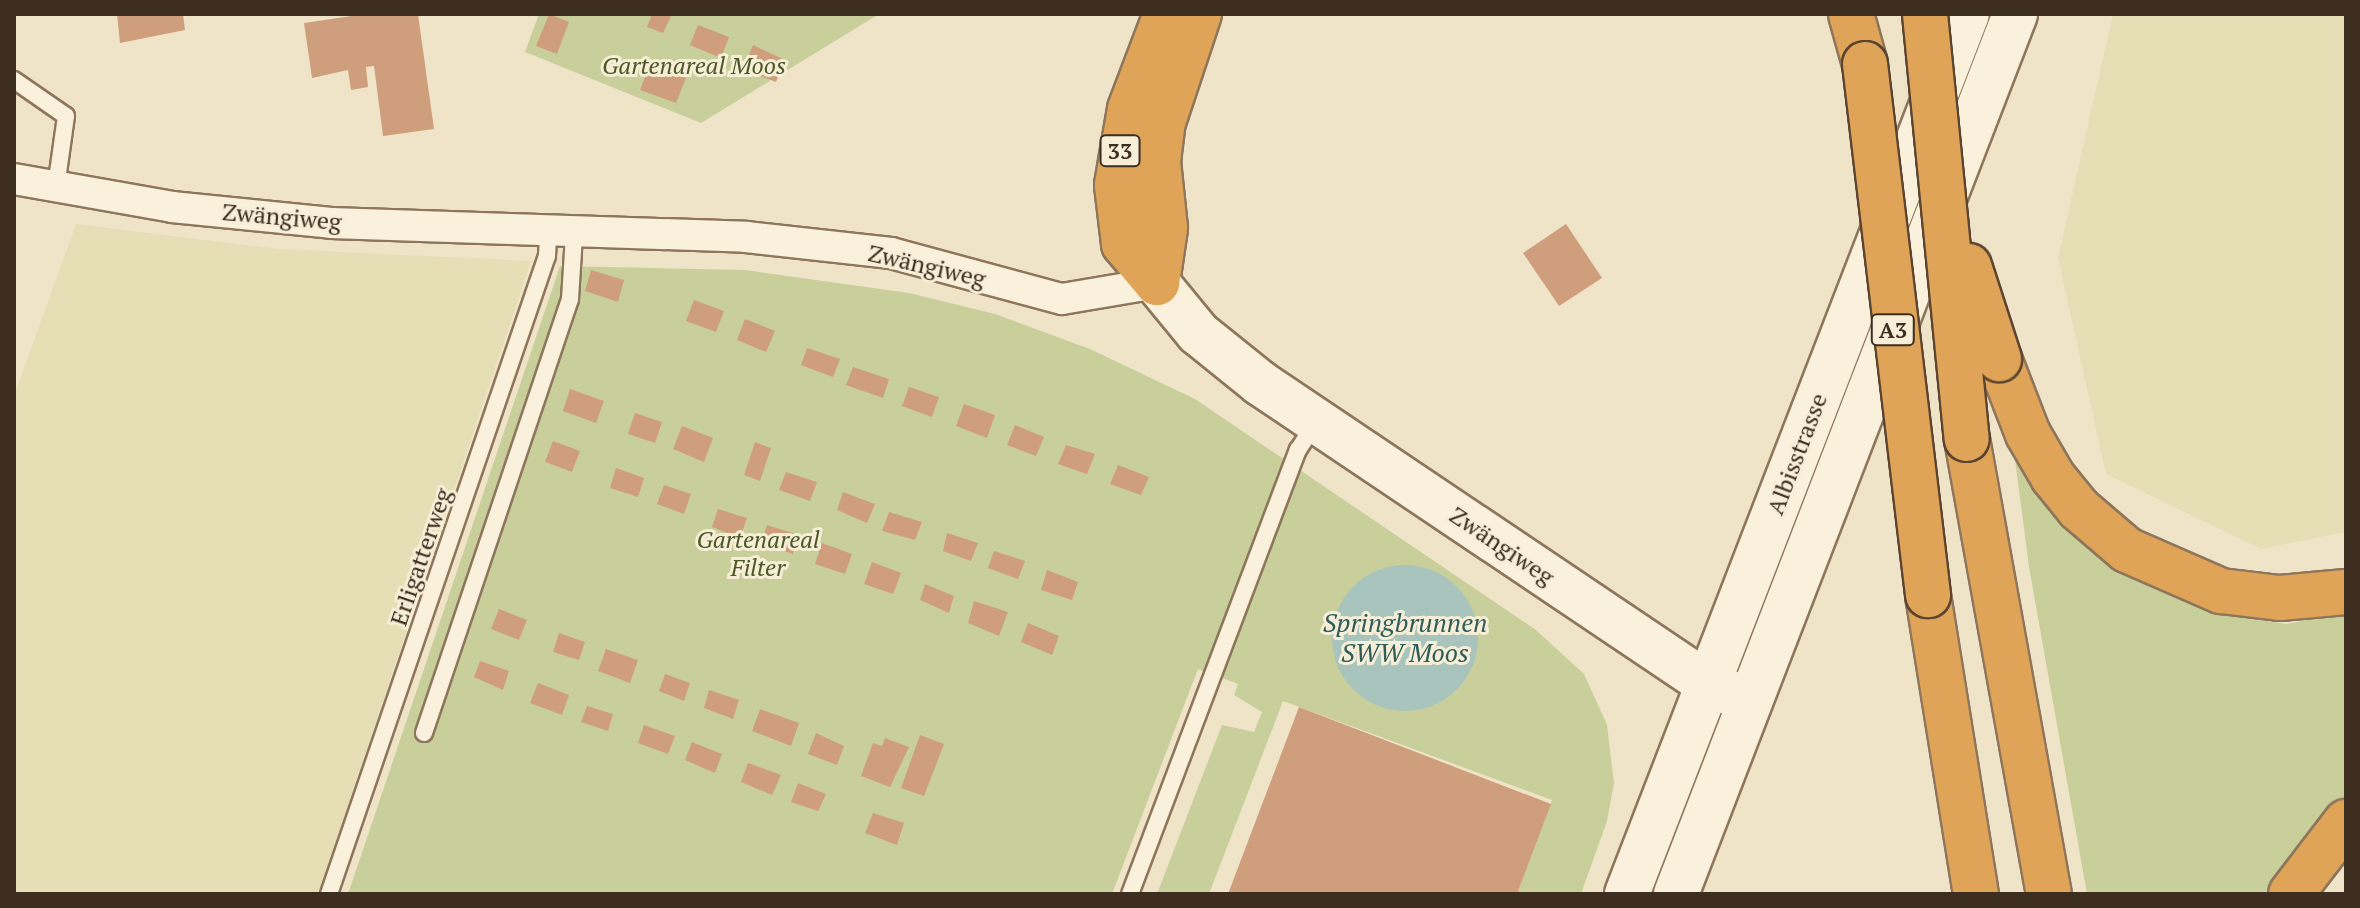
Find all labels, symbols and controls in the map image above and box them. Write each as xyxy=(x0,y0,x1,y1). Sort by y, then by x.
park label: Gartenareal Moos xyxy=(602,52,786,80)
road number: 33 xyxy=(1098,133,1142,169)
street label: Zwängiweg xyxy=(221,197,343,237)
street label: Zwängiweg xyxy=(865,239,989,293)
road number: A3 xyxy=(1869,312,1917,348)
street label: Albisstrasse xyxy=(1761,389,1833,519)
street label: Erligatterweg xyxy=(384,484,458,630)
street label: Zwängiweg xyxy=(1444,501,1560,591)
park label: Gartenareal Filter xyxy=(696,526,820,582)
water label: Springbrunnen SWW Moos xyxy=(1323,607,1487,668)

